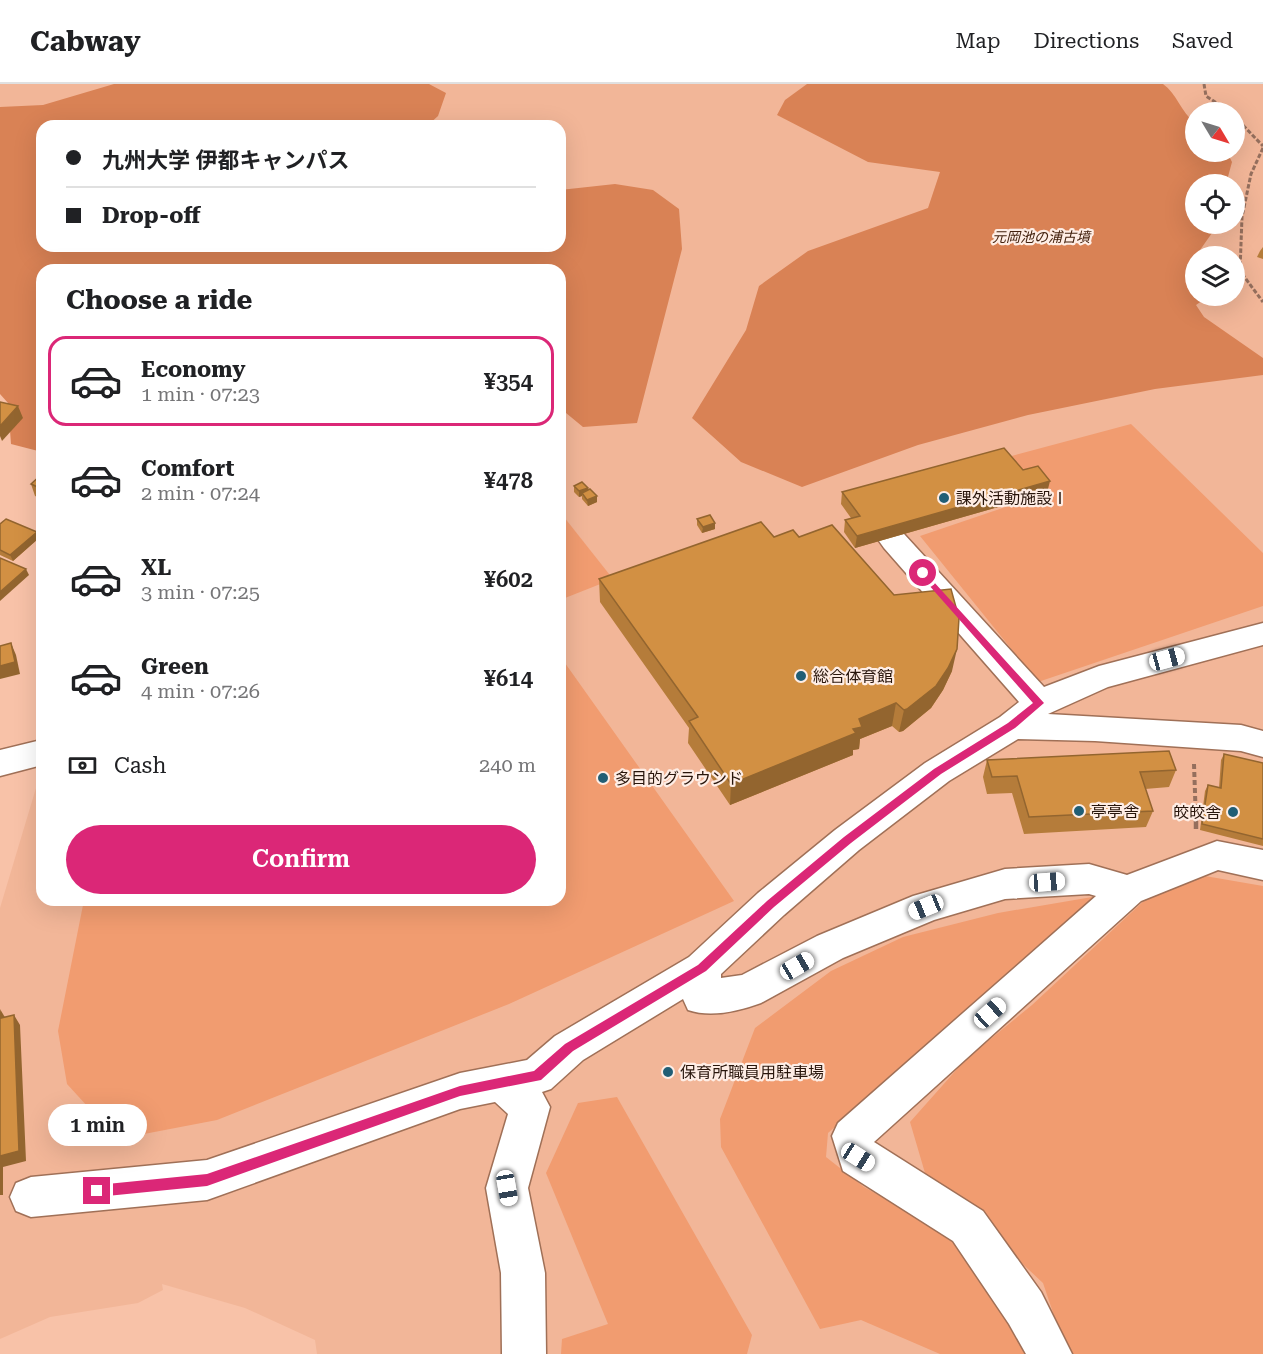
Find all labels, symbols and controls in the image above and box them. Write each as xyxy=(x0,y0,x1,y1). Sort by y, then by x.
text: Cabway xyxy=(30,25,141,58)
text: Map xyxy=(956,29,1000,53)
text: Directions xyxy=(1033,29,1139,53)
text: Saved xyxy=(1172,29,1233,53)
north arrow xyxy=(1185,102,1245,162)
map controls xyxy=(1185,102,1245,306)
text: 九州大学 伊都キャンパス xyxy=(102,148,350,173)
button: locate xyxy=(1185,174,1245,234)
text: Drop-off xyxy=(102,203,200,228)
park label: 元岡池の浦古墳 xyxy=(992,229,1092,245)
button: layers xyxy=(1185,246,1245,306)
text: Choose a ride xyxy=(66,284,252,316)
icon: car xyxy=(69,354,123,408)
text: Economy xyxy=(141,357,245,382)
text: ¥354 xyxy=(484,369,533,394)
text: 1 min · 07:23 xyxy=(141,382,260,406)
icon: car xyxy=(69,453,123,507)
text: Comfort xyxy=(141,456,234,481)
text: ¥478 xyxy=(484,468,533,493)
text: 2 min · 07:24 xyxy=(141,481,260,505)
place label: 課外活動施設Ⅰ xyxy=(956,489,1068,508)
marker: 課外活動施設Ⅰ xyxy=(937,491,951,505)
icon: car xyxy=(69,552,123,606)
text: XL xyxy=(141,555,171,580)
route start xyxy=(909,559,936,586)
text: ¥602 xyxy=(484,567,533,592)
text: 3 min · 07:25 xyxy=(141,580,260,604)
car xyxy=(1147,646,1187,672)
icon: car xyxy=(69,651,123,705)
text: Green xyxy=(141,654,209,679)
text: ¥614 xyxy=(484,666,533,691)
place label: 総合体育館 xyxy=(813,667,893,686)
marker: 総合体育館 xyxy=(794,669,808,683)
text: 4 min · 07:26 xyxy=(141,679,260,703)
icon: cash xyxy=(66,749,99,782)
text: Cash xyxy=(114,753,166,778)
text: 240 m xyxy=(479,753,536,777)
place label: 多目的グラウンド xyxy=(615,769,743,788)
marker: 多目的グラウンド xyxy=(596,771,610,785)
place label: 亭亭舎 xyxy=(1091,802,1139,821)
place label: 皎皎舎 xyxy=(1173,803,1221,822)
marker: 亭亭舎 xyxy=(1072,804,1086,818)
marker: 皎皎舎 xyxy=(1226,805,1240,819)
button: Confirm xyxy=(66,825,536,894)
car xyxy=(1028,872,1066,892)
car xyxy=(906,892,946,922)
car xyxy=(777,949,817,983)
car xyxy=(971,994,1009,1032)
place label: 保育所職員用駐車場 xyxy=(680,1063,824,1082)
marker: 保育所職員用駐車場 xyxy=(661,1065,675,1079)
callout: 1 min xyxy=(48,1104,146,1146)
text: 1 min xyxy=(70,1113,125,1137)
car xyxy=(838,1140,878,1174)
car xyxy=(495,1169,519,1207)
route end xyxy=(83,1177,110,1204)

